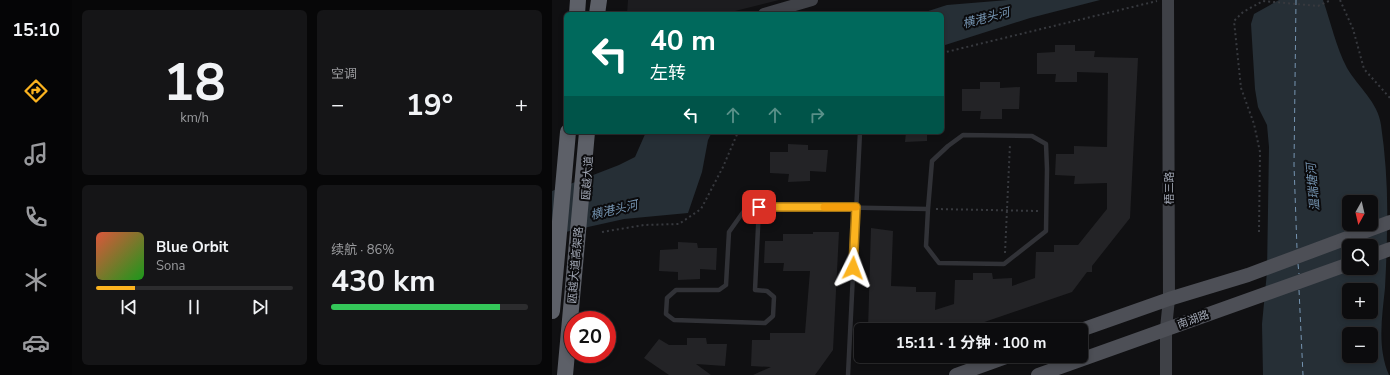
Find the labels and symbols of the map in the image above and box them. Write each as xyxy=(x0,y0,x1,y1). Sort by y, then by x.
water label: 横港头河 xyxy=(961,4,1013,32)
street label: 瓯越大道 xyxy=(578,156,597,201)
water label: 温瑞塘河 xyxy=(1303,160,1323,212)
street label: 梧三路 xyxy=(1162,172,1177,205)
pin xyxy=(742,190,776,224)
north arrow xyxy=(1342,195,1378,231)
water label: 横港头河 xyxy=(589,196,641,223)
street label: 瓯越大道高架路 xyxy=(565,226,586,304)
position arrow xyxy=(832,247,874,289)
street label: 南湖路 xyxy=(1175,307,1211,332)
speed limit sign: 20 xyxy=(564,311,616,363)

